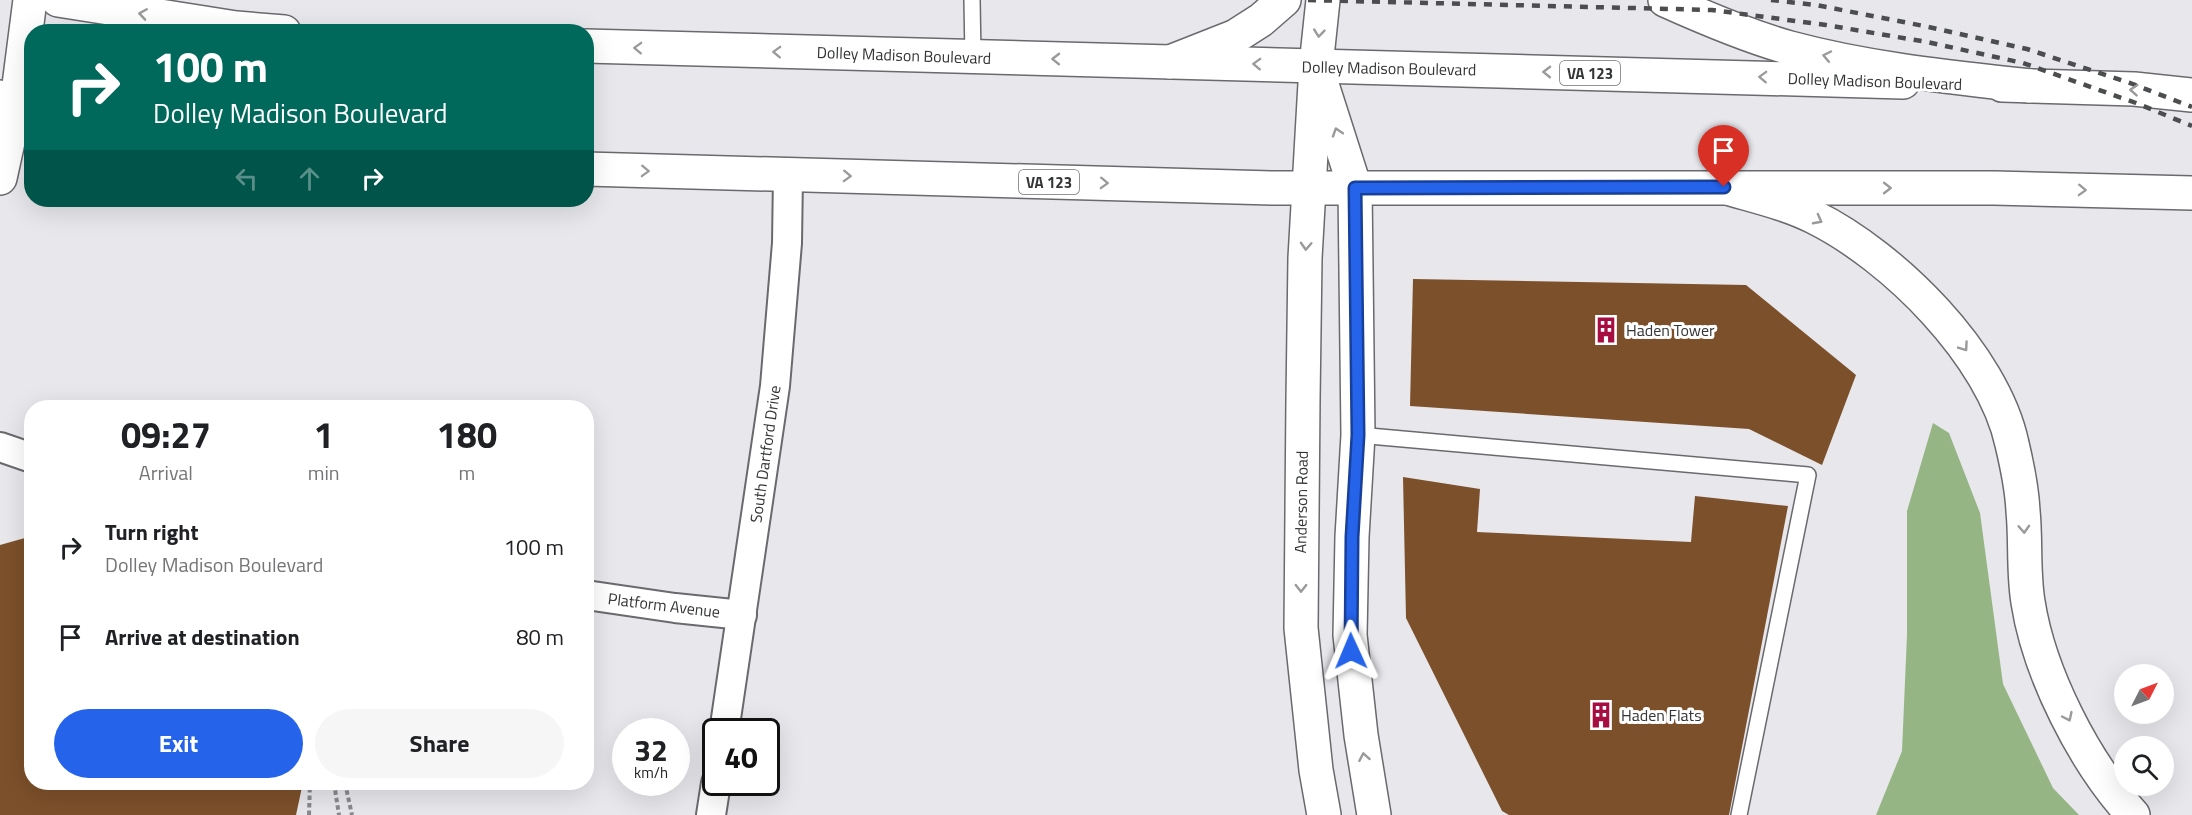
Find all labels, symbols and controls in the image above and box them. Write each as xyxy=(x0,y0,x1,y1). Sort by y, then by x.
one-way arrow xyxy=(138,8,147,20)
one-way arrow xyxy=(1314,28,1326,37)
text: 100 m xyxy=(153,34,268,98)
street label: Dolley Madison Boulevard xyxy=(816,40,992,70)
one-way arrow xyxy=(633,42,642,54)
one-way arrow xyxy=(772,45,781,58)
icon: right xyxy=(54,48,132,126)
one-way arrow xyxy=(1822,50,1832,63)
one-way arrow xyxy=(1051,53,1060,65)
street label: Dolley Madison Boulevard xyxy=(1302,54,1476,82)
one-way arrow xyxy=(1253,58,1262,71)
road number: VA 123 xyxy=(1560,61,1620,85)
one-way arrow xyxy=(1543,65,1552,78)
street label: Dolley Madison Boulevard xyxy=(1787,66,1963,96)
one-way arrow xyxy=(1759,70,1768,83)
one-way arrow xyxy=(2129,83,2138,96)
text: Dolley Madison Boulevard xyxy=(153,92,448,133)
pin xyxy=(1698,125,1749,187)
one-way arrow xyxy=(1332,127,1345,138)
icon: arrive xyxy=(1707,134,1740,167)
icon: left xyxy=(230,162,263,195)
icon: ahead xyxy=(293,162,326,195)
icon: right xyxy=(356,162,389,195)
one-way arrow xyxy=(640,164,649,177)
one-way arrow xyxy=(842,170,851,183)
road number: VA 123 xyxy=(1019,170,1079,194)
one-way arrow xyxy=(1100,177,1109,190)
one-way arrow xyxy=(1883,182,1892,194)
one-way arrow xyxy=(2078,184,2087,197)
one-way arrow xyxy=(1812,213,1823,224)
one-way arrow xyxy=(1299,242,1312,251)
building icon: Haden Tower xyxy=(1591,315,1621,345)
place label: Haden Tower xyxy=(1626,318,1715,342)
one-way arrow xyxy=(1957,340,1968,351)
street label: South Dartford Drive xyxy=(743,384,787,524)
text: 09:27 xyxy=(121,407,211,462)
text: 1 xyxy=(314,407,334,462)
text: 180 xyxy=(437,407,497,462)
street label: Anderson Road xyxy=(1288,450,1314,554)
text: Arrival xyxy=(139,457,193,488)
text: min xyxy=(308,457,340,488)
text: m xyxy=(458,457,475,488)
text: Turn right xyxy=(105,515,199,549)
one-way arrow xyxy=(2018,525,2031,534)
text: 100 m xyxy=(504,530,564,564)
icon: right xyxy=(54,531,87,564)
text: Dolley Madison Boulevard xyxy=(105,549,323,580)
one-way arrow xyxy=(1295,584,1307,593)
street label: Platform Avenue xyxy=(607,586,721,624)
position arrow xyxy=(1319,619,1383,683)
text: Arrive at destination xyxy=(105,620,300,654)
text: 80 m xyxy=(516,620,564,654)
icon: arrive xyxy=(54,621,87,654)
north arrow xyxy=(2114,664,2174,724)
map controls xyxy=(2114,664,2174,796)
building icon: Haden Flats xyxy=(1586,700,1616,730)
place label: Haden Flats xyxy=(1621,703,1702,727)
button: Exit xyxy=(54,709,303,778)
button: Share xyxy=(315,709,564,778)
one-way arrow xyxy=(2060,710,2072,721)
speed limit sign: 40 xyxy=(702,718,780,796)
text: 32 xyxy=(634,727,668,773)
button: search xyxy=(2114,736,2174,796)
one-way arrow xyxy=(1358,753,1371,763)
text: km/h xyxy=(634,761,668,784)

